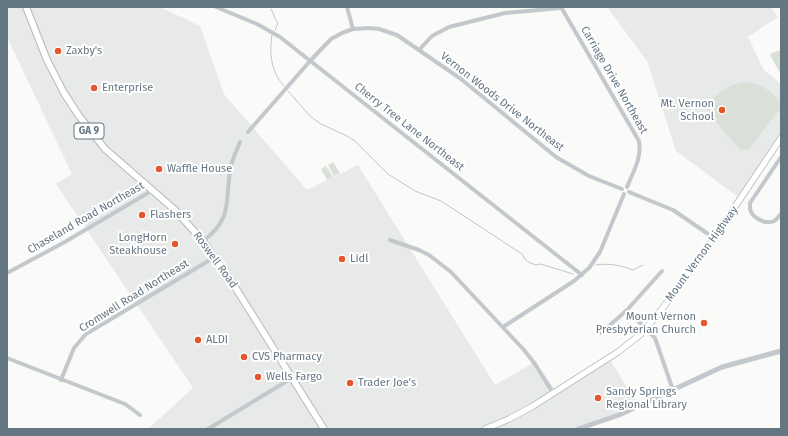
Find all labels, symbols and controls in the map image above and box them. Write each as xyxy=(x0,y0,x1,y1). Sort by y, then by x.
street label: Carriage Drive Northeast xyxy=(578,24,650,136)
place label: Zaxby's xyxy=(66,44,102,58)
marker: Zaxby's xyxy=(53,46,63,56)
street label: Vernon Woods Drive Northeast xyxy=(438,50,566,154)
street label: Cherry Tree Lane Northeast xyxy=(351,80,467,174)
place label: Enterprise xyxy=(102,81,153,95)
marker: Enterprise xyxy=(89,83,99,93)
place label: Mt. Vernon School xyxy=(660,97,714,123)
marker: Mt. Vernon School xyxy=(717,105,727,115)
road number: GA 9 xyxy=(74,123,104,139)
place label: Waffle House xyxy=(167,162,232,176)
marker: Waffle House xyxy=(154,164,164,174)
street label: Chaseland Road Northeast xyxy=(25,179,147,257)
street label: Mount Vernon Highway xyxy=(663,204,741,304)
place label: Flashers xyxy=(150,208,191,222)
marker: Flashers xyxy=(137,210,147,220)
street label: Roswell Road xyxy=(190,229,240,291)
place label: LongHorn Steakhouse xyxy=(109,231,167,257)
marker: LongHorn Steakhouse xyxy=(170,239,180,249)
place label: Lidl xyxy=(350,252,368,266)
marker: Lidl xyxy=(337,254,347,264)
street label: Cromwell Road Northeast xyxy=(77,257,191,335)
place label: Mount Vernon Presbyterian Church xyxy=(596,310,696,336)
marker: Mount Vernon Presbyterian Church xyxy=(699,318,709,328)
place label: ALDI xyxy=(206,333,228,347)
marker: ALDI xyxy=(193,335,203,345)
place label: CVS Pharmacy xyxy=(252,350,322,364)
marker: CVS Pharmacy xyxy=(239,352,249,362)
place label: Wells Fargo xyxy=(266,370,322,384)
marker: Wells Fargo xyxy=(253,372,263,382)
place label: Trader Joe's xyxy=(358,376,416,390)
marker: Trader Joe's xyxy=(345,378,355,388)
place label: Sandy Springs Regional Library xyxy=(606,385,687,411)
marker: Sandy Springs Regional Library xyxy=(593,393,603,403)

